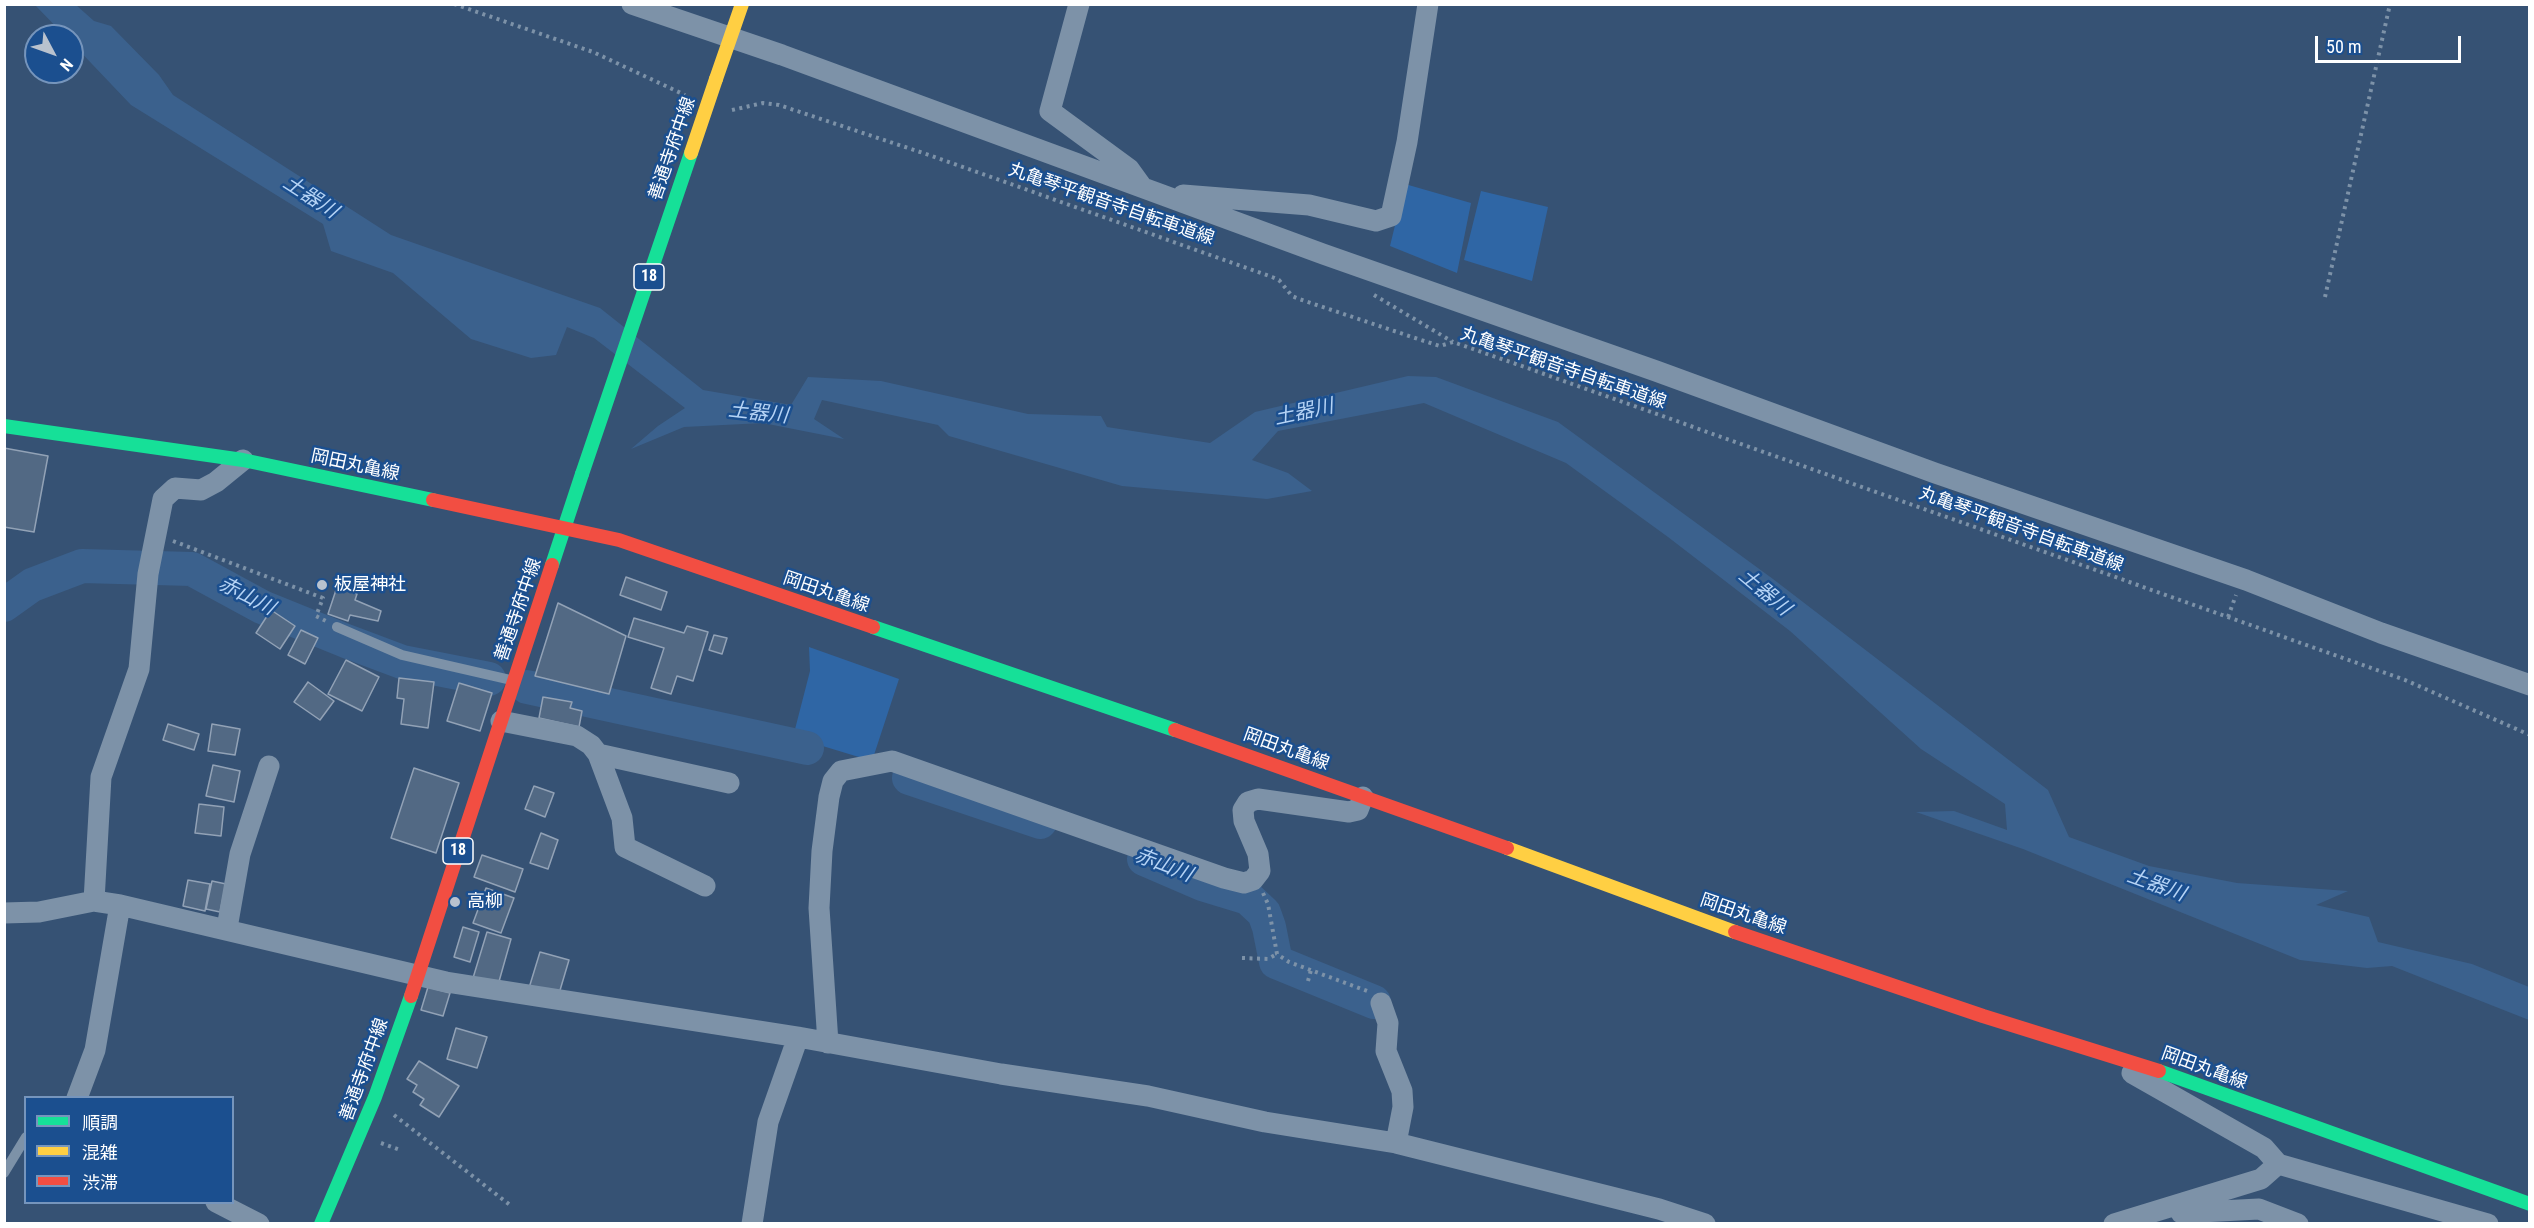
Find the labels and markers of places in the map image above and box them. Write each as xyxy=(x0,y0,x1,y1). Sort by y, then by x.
place label: 板屋神社 xyxy=(334,574,406,596)
marker: 板屋神社 xyxy=(315,578,329,592)
place label: 高柳 xyxy=(467,891,503,913)
marker: 高柳 xyxy=(448,895,462,909)

